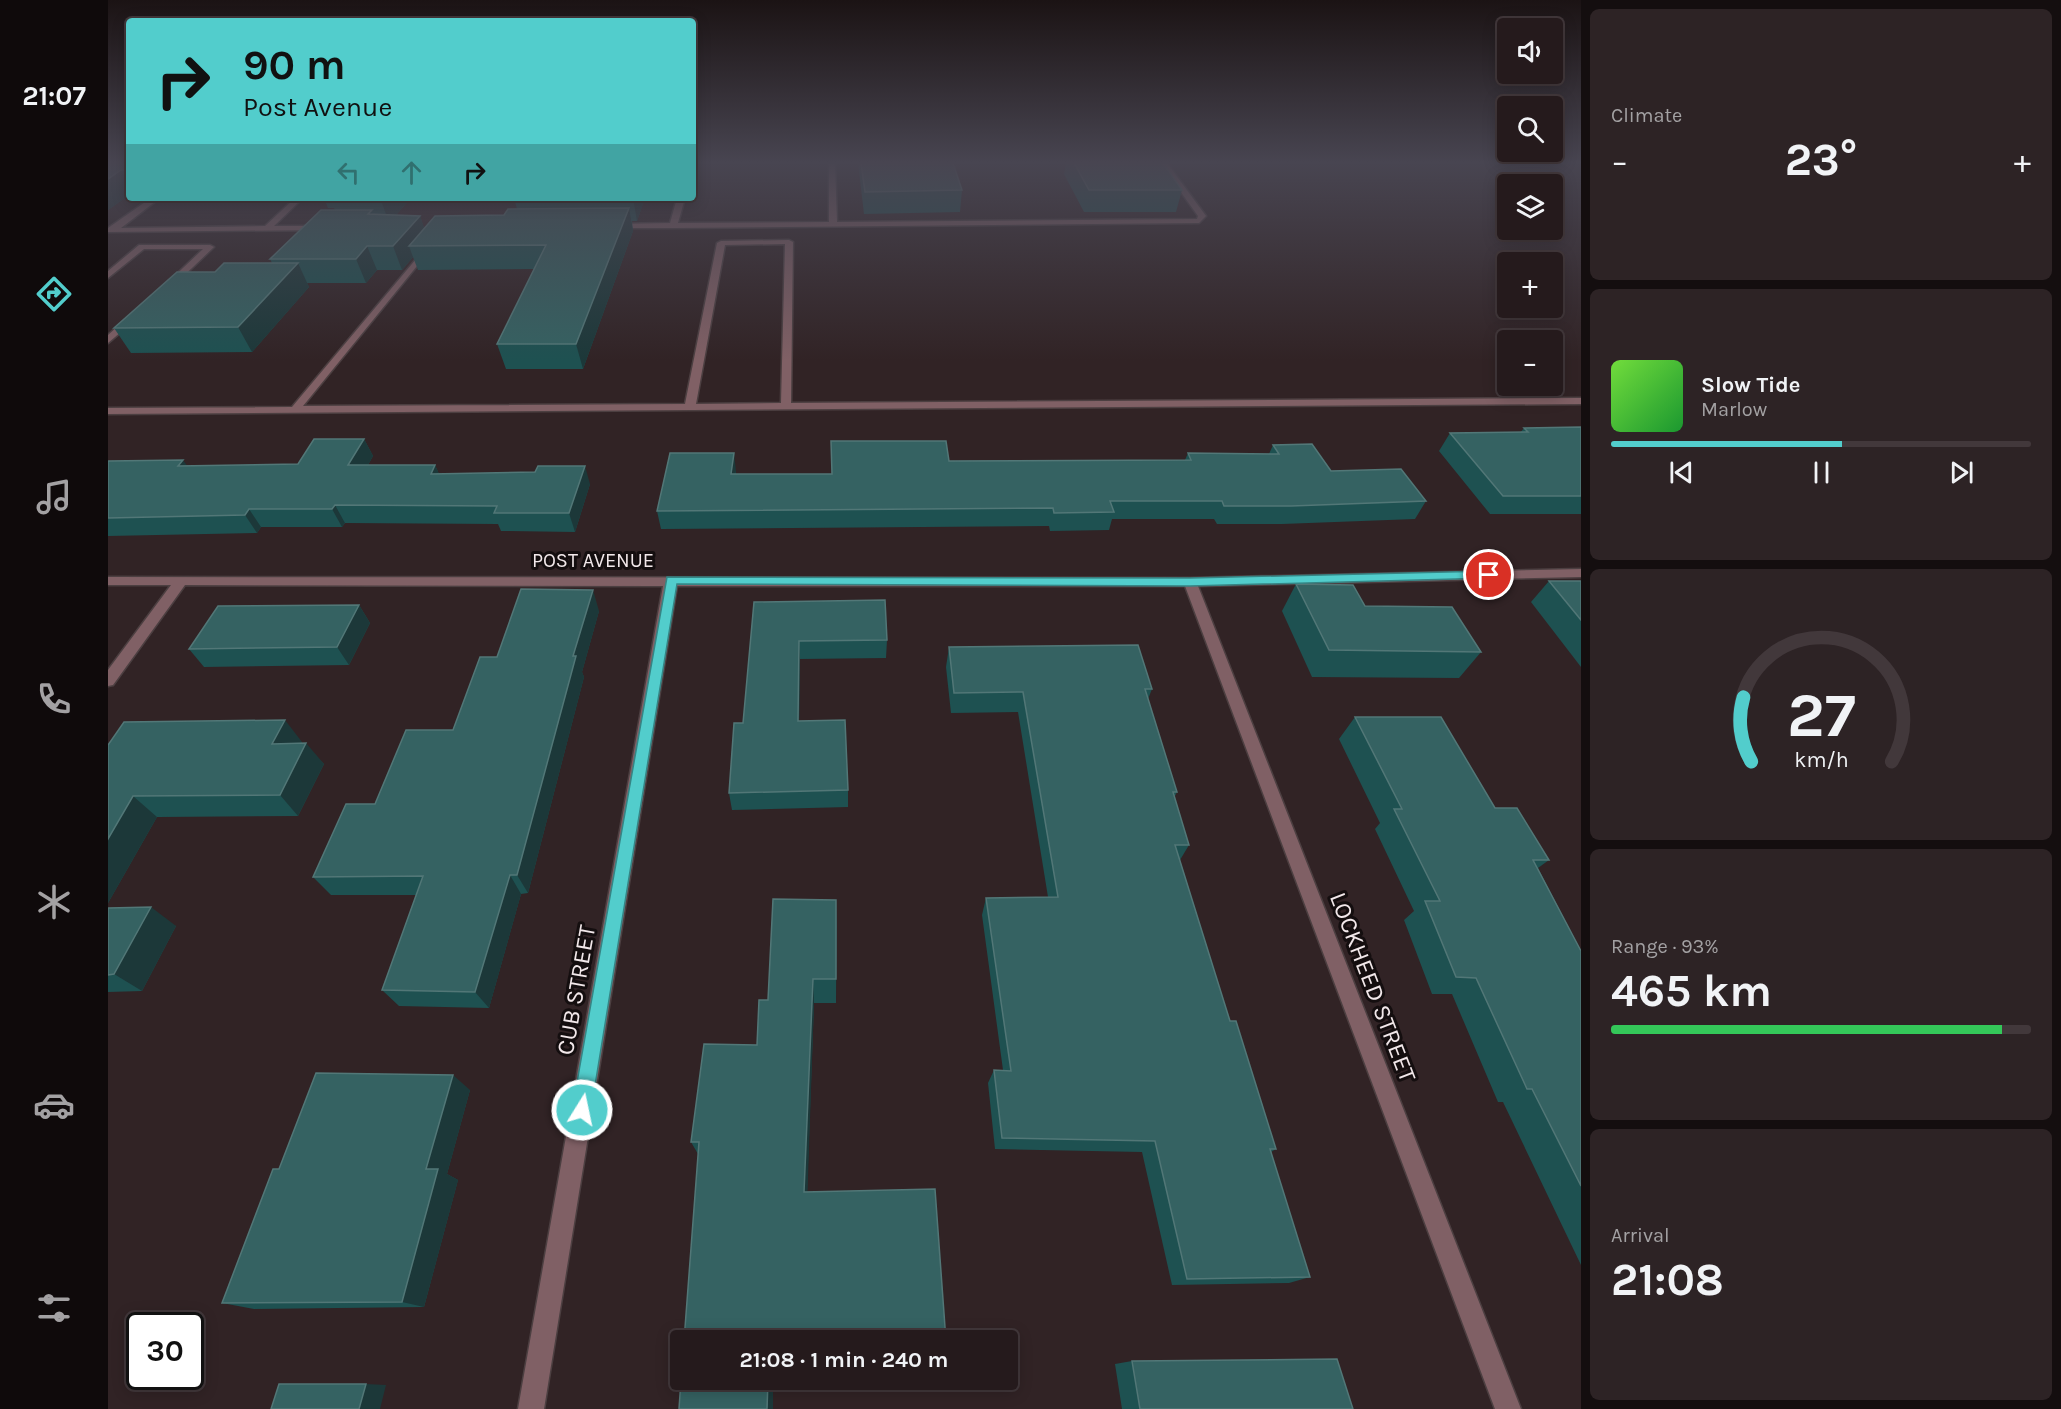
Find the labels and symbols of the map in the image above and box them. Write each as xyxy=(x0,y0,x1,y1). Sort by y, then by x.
street label: POST AVENUE xyxy=(532,549,654,572)
pin xyxy=(1463,549,1514,600)
street label: LOCKHEED STREET xyxy=(1324,888,1422,1086)
street label: CUB STREET xyxy=(551,923,601,1057)
position arrow xyxy=(550,1078,614,1142)
speed limit sign: 30 xyxy=(126,1312,204,1390)

